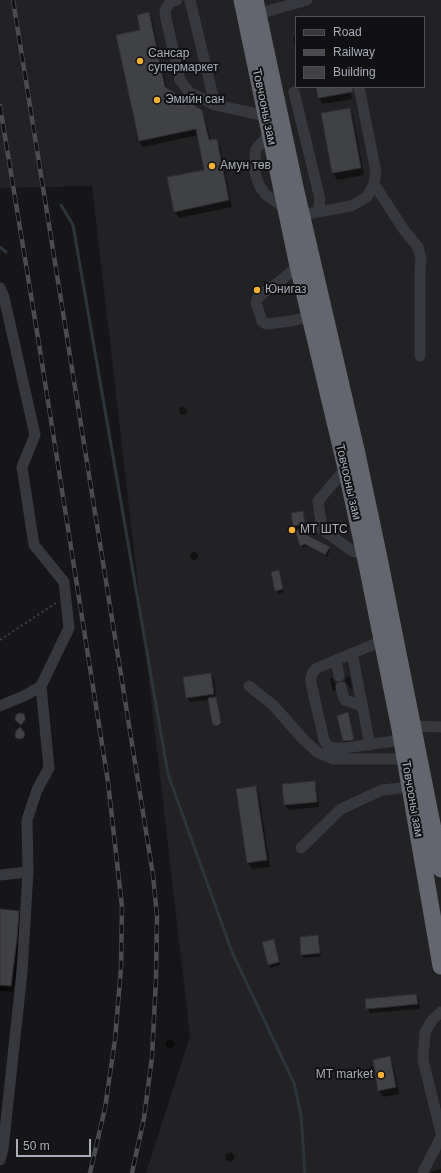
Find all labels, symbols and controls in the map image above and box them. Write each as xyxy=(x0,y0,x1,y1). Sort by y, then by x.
legend xyxy=(295,16,425,88)
text: Road xyxy=(333,25,362,39)
text: Railway xyxy=(333,45,375,59)
place label: Сансар супермаркет xyxy=(148,47,219,75)
marker: Сансар супермаркет xyxy=(135,56,145,66)
text: Building xyxy=(333,65,376,79)
street label: Товчооны зам xyxy=(249,68,279,146)
place label: Эмийн сан xyxy=(165,93,224,107)
marker: Эмийн сан xyxy=(152,95,162,105)
place label: Амун төв xyxy=(220,159,271,173)
marker: Амун төв xyxy=(207,161,217,171)
place label: Юнигаз xyxy=(265,283,307,297)
marker: Юнигаз xyxy=(252,285,262,295)
street label: Товчооны зам xyxy=(332,443,364,521)
place label: MT ШТС xyxy=(300,523,348,537)
marker: MT ШТС xyxy=(287,525,297,535)
street label: Товчооны зам xyxy=(398,760,426,838)
place label: MT market xyxy=(316,1068,373,1082)
marker: MT market xyxy=(376,1070,386,1080)
scale bar xyxy=(18,1131,93,1157)
text: 50 m xyxy=(23,1139,50,1153)

